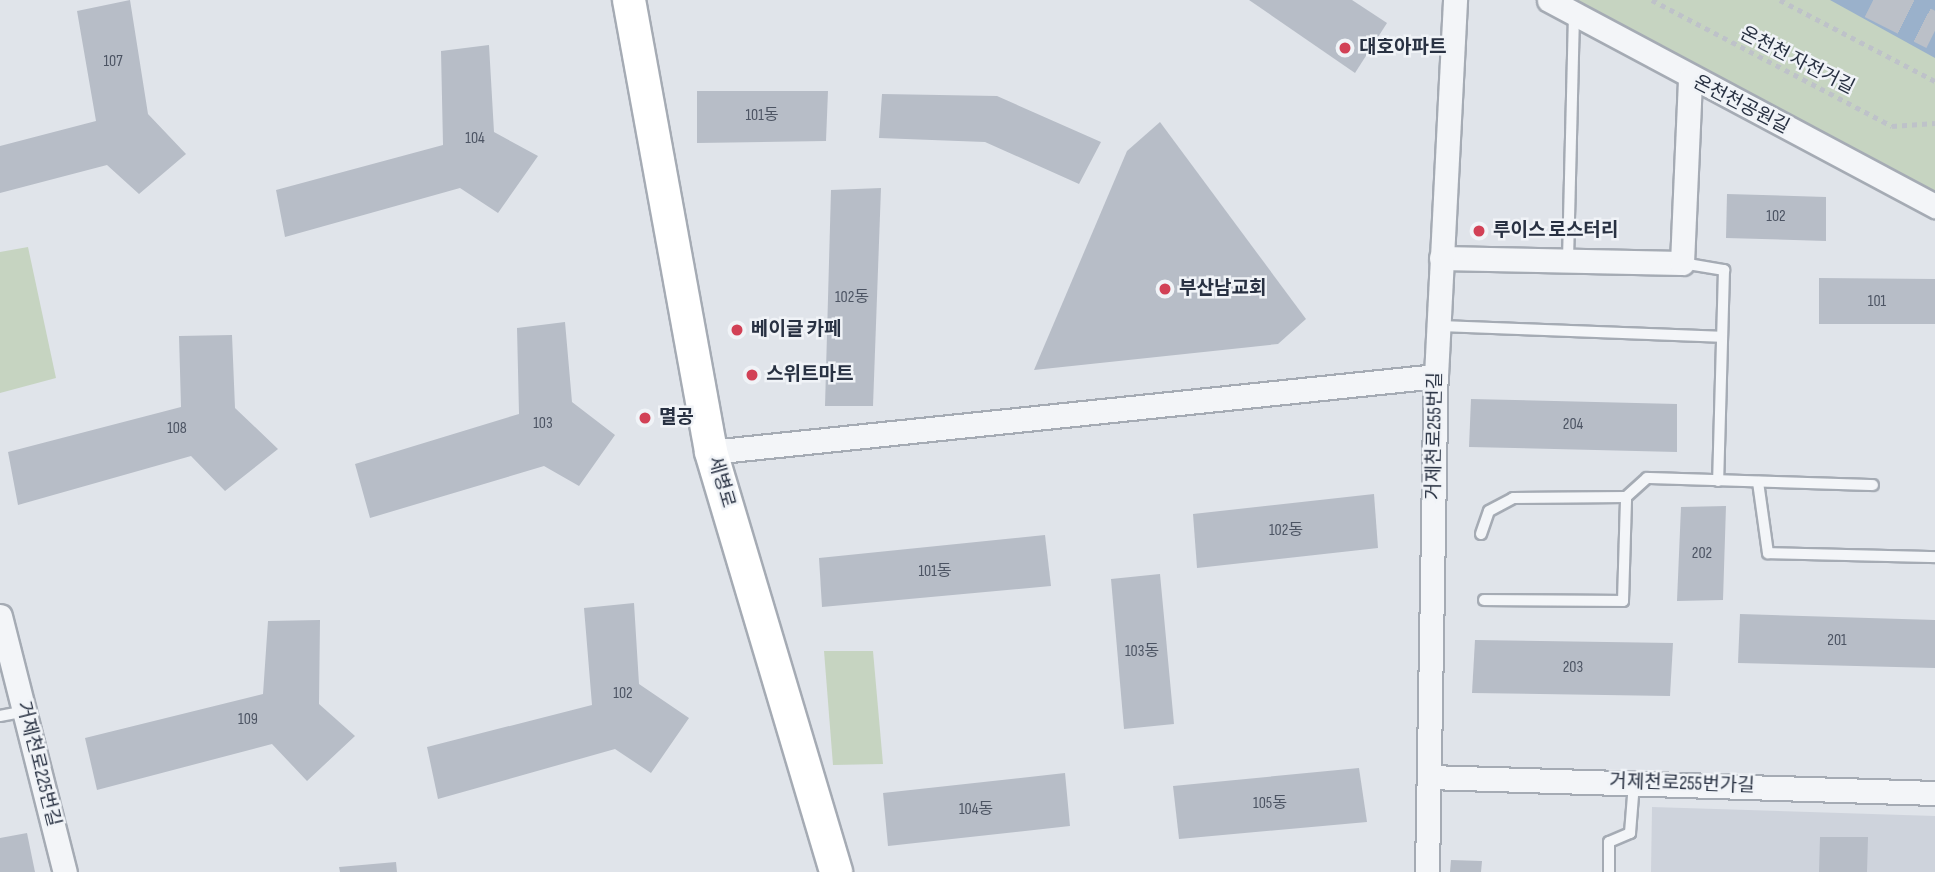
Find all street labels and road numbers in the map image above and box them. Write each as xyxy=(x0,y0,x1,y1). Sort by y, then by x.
street label: 온천천 자전거길 xyxy=(1736,22,1858,100)
street label: 온천천공원길 xyxy=(1689,71,1793,139)
street label: 거제천로255번길 xyxy=(1422,372,1448,500)
street label: 세병로 xyxy=(703,454,739,510)
street label: 거제천로225번길 xyxy=(11,699,65,829)
street label: 거제천로255번가길 xyxy=(1609,770,1755,798)

